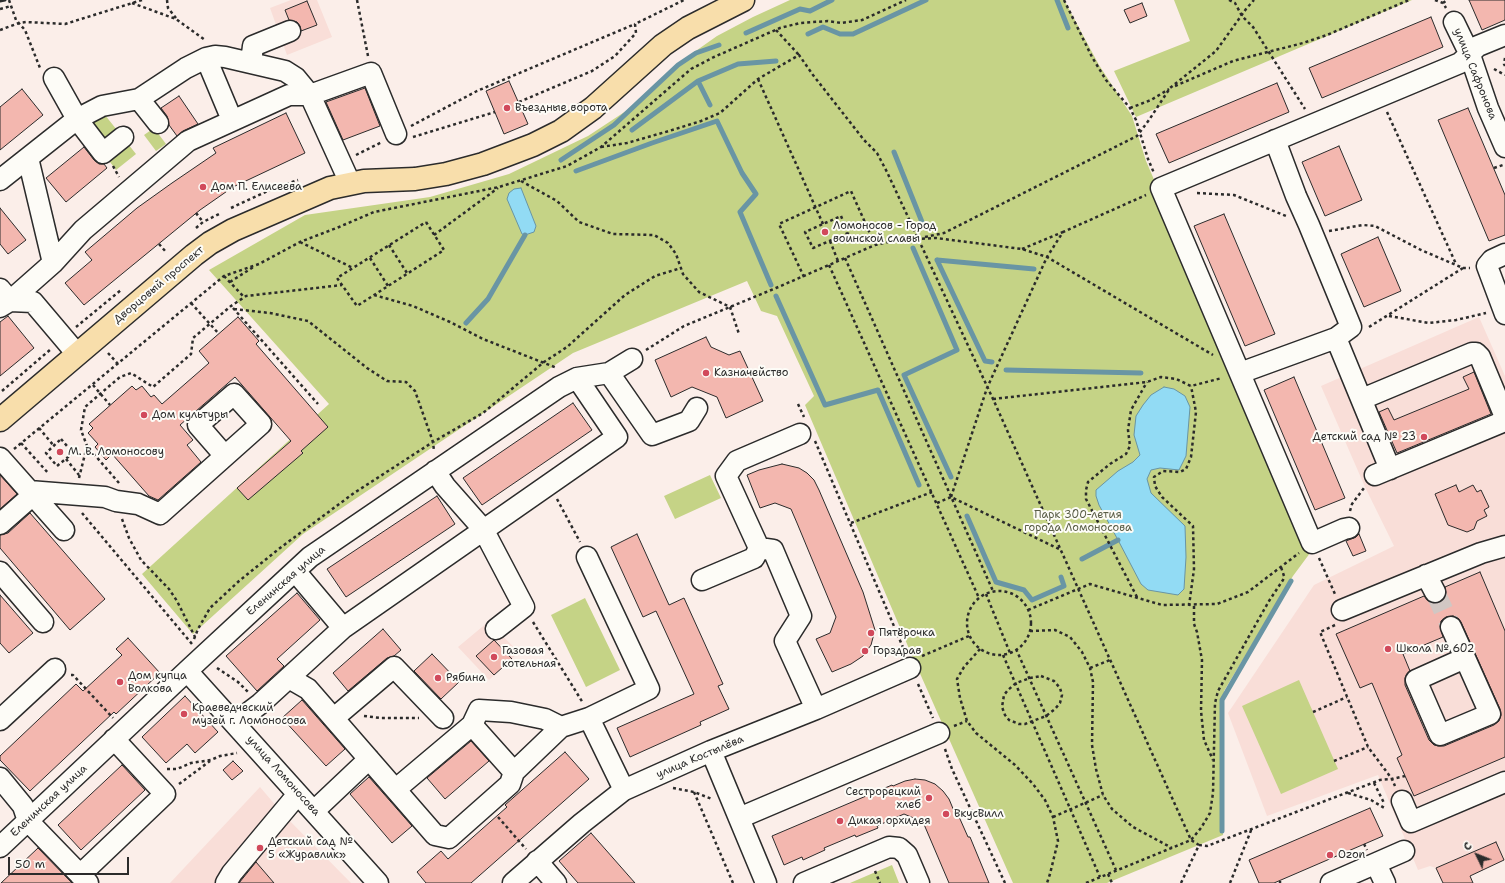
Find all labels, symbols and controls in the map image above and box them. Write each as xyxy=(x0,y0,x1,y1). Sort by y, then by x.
street label: улица Сафронова xyxy=(1451,26,1499,122)
place label: Въездные ворота xyxy=(515,101,608,115)
marker: Въездные ворота xyxy=(502,103,512,113)
place label: Дом П. Елисеева xyxy=(211,180,302,194)
marker: Дом П. Елисеева xyxy=(198,182,208,192)
place label: Ломоносов - Город воинской славы xyxy=(833,219,936,245)
marker: Ломоносов - Город воинской славы xyxy=(820,227,830,237)
street label: Дворцовый проспект xyxy=(111,243,207,327)
place label: Казначейство xyxy=(714,366,788,380)
marker: Казначейство xyxy=(701,368,711,378)
place label: Дом культуры xyxy=(152,408,228,422)
marker: Дом культуры xyxy=(139,410,149,420)
place label: Детский сад № 23 xyxy=(1313,430,1416,444)
marker: Детский сад № 23 xyxy=(1419,432,1429,442)
place label: М. В. Ломоносову xyxy=(68,445,164,459)
marker: М. В. Ломоносову xyxy=(55,447,65,457)
park label: Парк 300-летия города Ломоносова xyxy=(1024,508,1132,534)
street label: Еленинская улица xyxy=(244,543,328,619)
place label: Пятёрочка xyxy=(879,626,935,640)
marker: Пятёрочка xyxy=(866,628,876,638)
place label: Школа № 602 xyxy=(1396,642,1475,656)
place label: Газовая котельная xyxy=(502,644,556,670)
place label: Горздрав xyxy=(873,644,921,658)
marker: Школа № 602 xyxy=(1383,644,1393,654)
marker: Горздрав xyxy=(860,646,870,656)
marker: Газовая котельная xyxy=(489,652,499,662)
place label: Дом купца Волкова xyxy=(128,669,187,695)
place label: Рябина xyxy=(446,671,485,685)
marker: Рябина xyxy=(433,673,443,683)
marker: Дом купца Волкова xyxy=(115,677,125,687)
place label: Краеведческий музей г. Ломоносова xyxy=(192,701,306,727)
marker: Краеведческий музей г. Ломоносова xyxy=(179,709,189,719)
street label: улица Ломоносова xyxy=(243,733,323,819)
street label: улица Костылёва xyxy=(654,733,746,781)
street label: Еленинская улица xyxy=(8,762,90,840)
place label: Сестрорецкий хлеб xyxy=(845,785,921,811)
marker: Сестрорецкий хлеб xyxy=(924,793,934,803)
place label: ВкусВилл xyxy=(954,807,1004,821)
marker: ВкусВилл xyxy=(941,809,951,819)
place label: Дикая орхидея xyxy=(848,814,931,828)
marker: Дикая орхидея xyxy=(835,816,845,826)
place label: Детский сад № 5 «Журавлик» xyxy=(268,835,353,861)
north arrow xyxy=(1457,835,1497,875)
text: С xyxy=(1460,839,1476,854)
marker: Детский сад № 5 «Журавлик» xyxy=(255,843,265,853)
place label: Ozon xyxy=(1338,848,1365,862)
scale bar xyxy=(10,849,131,875)
marker: Ozon xyxy=(1325,850,1335,860)
text: 50 m xyxy=(15,856,45,872)

